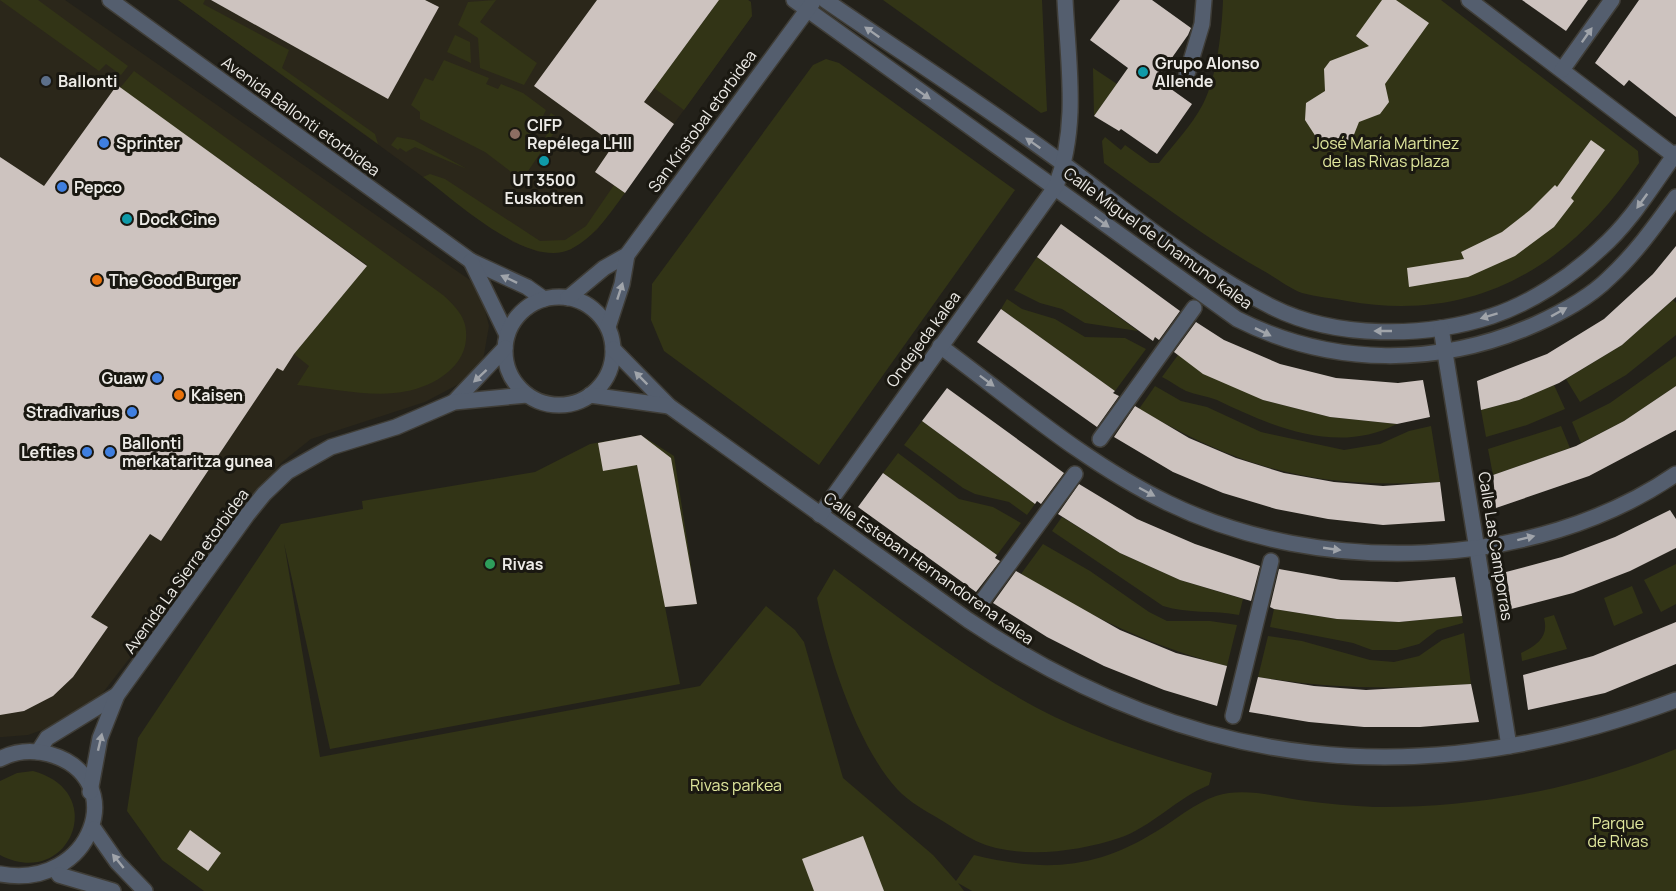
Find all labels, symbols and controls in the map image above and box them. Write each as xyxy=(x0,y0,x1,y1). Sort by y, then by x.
one-way arrow xyxy=(864,27,880,38)
one-way arrow xyxy=(1581,27,1593,43)
street label: San Kristobal etorbidea xyxy=(643,45,761,197)
street label: Avenida Ballonti etorbidea xyxy=(217,51,385,181)
place label: Grupo Alonso Allende xyxy=(1155,52,1260,92)
marker: Grupo Alonso Allende xyxy=(1136,65,1150,79)
place label: Ballonti xyxy=(58,70,118,92)
marker: Ballonti xyxy=(39,74,53,88)
one-way arrow xyxy=(915,88,931,100)
place label: CIFP Repélega LHII xyxy=(527,114,632,154)
marker: CIFP Repélega LHII xyxy=(508,127,522,141)
place label: Sprinter xyxy=(116,132,180,154)
park label: José María Martinez de las Rivas plaza xyxy=(1312,132,1460,172)
marker: Sprinter xyxy=(97,136,111,150)
one-way arrow xyxy=(1025,137,1041,149)
marker: UT 3500 Euskotren xyxy=(537,154,551,168)
street label: Calle Miguel de Unamuno kalea xyxy=(1059,162,1257,314)
place label: UT 3500 Euskotren xyxy=(505,169,583,209)
place label: Pepco xyxy=(74,176,122,198)
marker: Pepco xyxy=(55,180,69,194)
one-way arrow xyxy=(1636,192,1648,208)
place label: Dock Cine xyxy=(139,208,217,230)
marker: Dock Cine xyxy=(120,212,134,226)
one-way arrow xyxy=(1094,216,1110,228)
place label: The Good Burger xyxy=(109,269,238,291)
marker: The Good Burger xyxy=(90,273,104,287)
one-way arrow xyxy=(500,274,517,283)
one-way arrow xyxy=(615,282,625,300)
street label: Ondejeda kalea xyxy=(881,287,965,391)
one-way arrow xyxy=(1551,307,1568,317)
one-way arrow xyxy=(1480,312,1498,321)
one-way arrow xyxy=(1254,326,1272,336)
one-way arrow xyxy=(1373,326,1392,336)
place label: Guaw xyxy=(102,367,145,389)
one-way arrow xyxy=(473,368,487,382)
marker: Guaw xyxy=(150,371,164,385)
one-way arrow xyxy=(635,371,649,385)
one-way arrow xyxy=(979,374,995,387)
place label: Kaisen xyxy=(191,384,243,406)
marker: Kaisen xyxy=(172,388,186,402)
place label: Stradivarius xyxy=(26,401,120,423)
marker: Stradivarius xyxy=(125,405,139,419)
place label: Ballonti merkataritza gunea xyxy=(122,432,273,472)
place label: Lefties xyxy=(21,441,75,463)
marker: Lefties xyxy=(80,445,94,459)
marker: Ballonti merkataritza gunea xyxy=(103,445,117,459)
street label: Calle Las Camporras xyxy=(1473,470,1519,622)
street label: Avenida La Sierra etorbidea xyxy=(119,484,253,658)
street label: Calle Esteban Hernandorena kalea xyxy=(819,487,1039,649)
one-way arrow xyxy=(1139,487,1156,497)
one-way arrow xyxy=(1516,533,1535,543)
one-way arrow xyxy=(1323,545,1342,554)
place label: Rivas xyxy=(502,553,544,575)
marker: Rivas xyxy=(483,557,497,571)
one-way arrow xyxy=(96,733,105,752)
park label: Rivas parkea xyxy=(690,774,782,796)
park label: Parque de Rivas xyxy=(1588,812,1648,852)
one-way arrow xyxy=(112,854,125,869)

